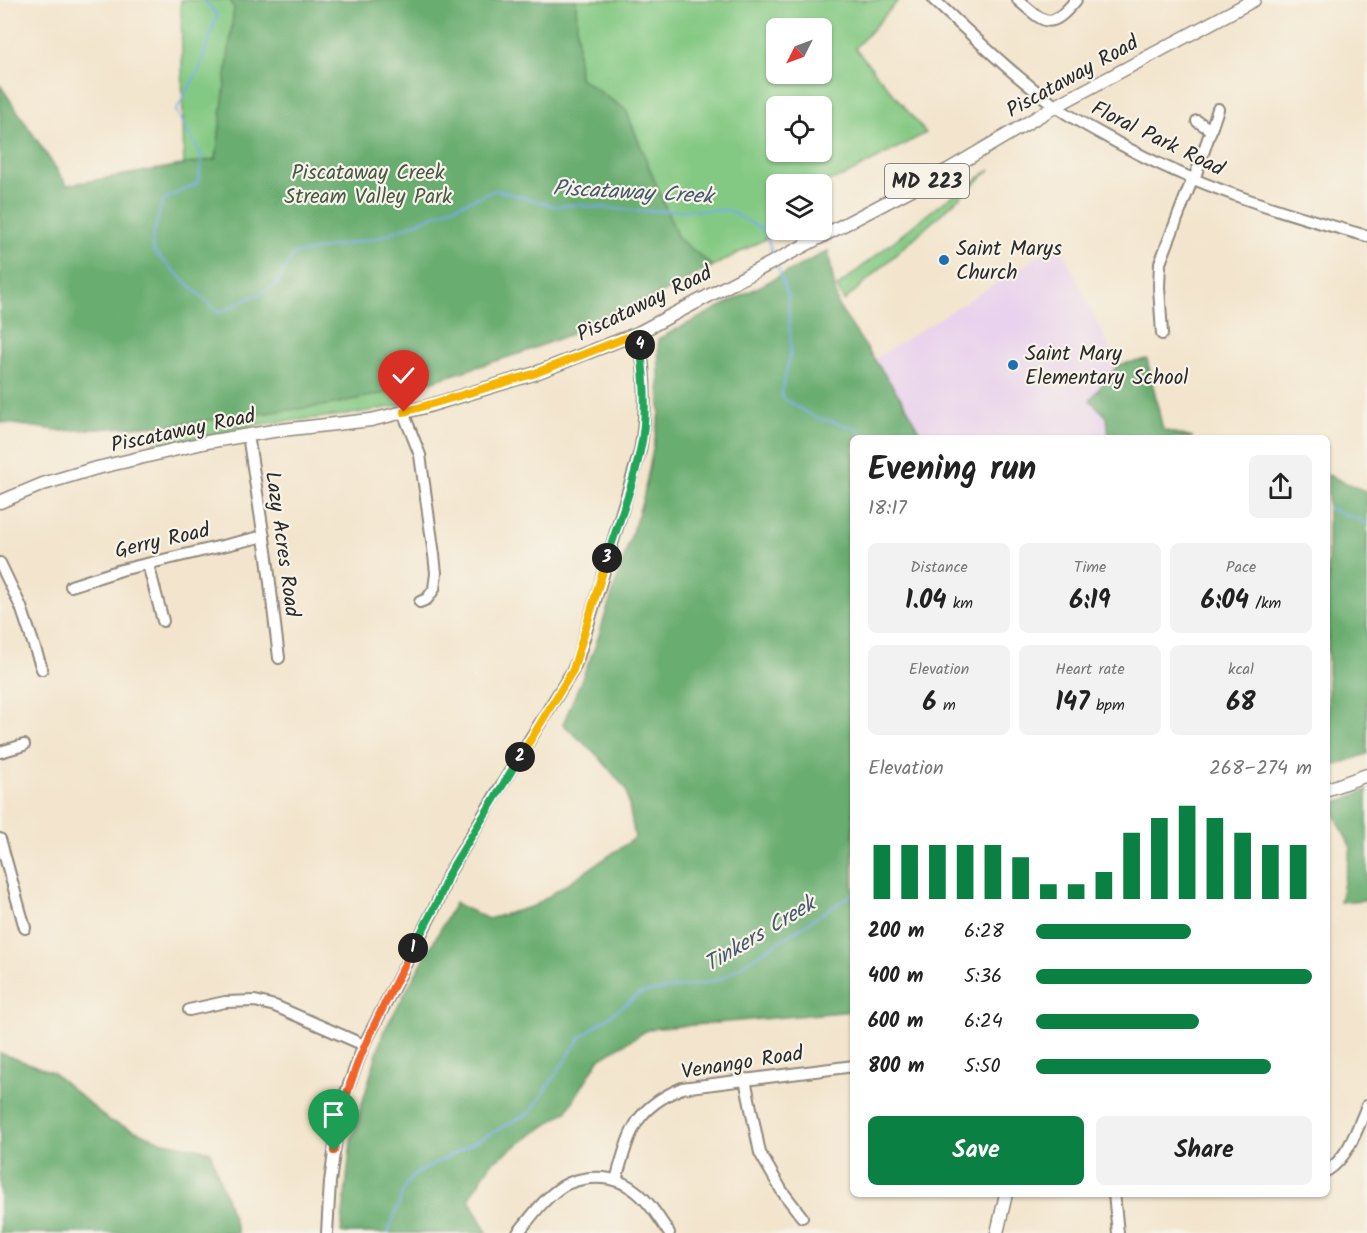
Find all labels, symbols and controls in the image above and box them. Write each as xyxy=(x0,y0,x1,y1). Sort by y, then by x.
north arrow xyxy=(766,18,832,84)
map controls xyxy=(766,18,832,240)
street label: Piscataway Road xyxy=(1000,27,1145,127)
street label: Floral Park Road xyxy=(1085,93,1230,186)
button: locate xyxy=(766,96,832,162)
park label: Piscataway Creek Stream Valley Park xyxy=(284,157,452,214)
road number: MD 223 xyxy=(885,164,969,198)
water label: Piscataway Creek xyxy=(552,172,718,215)
button: layers xyxy=(766,174,832,240)
place label: Saint Marys Church xyxy=(956,233,1062,290)
marker: Saint Marys Church xyxy=(937,253,951,267)
street label: Piscataway Road xyxy=(571,257,718,351)
pin: 4 xyxy=(625,330,655,360)
text: 4 xyxy=(636,332,644,357)
place label: Saint Mary Elementary School xyxy=(1025,338,1188,395)
pin xyxy=(378,350,429,412)
marker: Saint Mary Elementary School xyxy=(1006,358,1020,372)
icon: check xyxy=(387,359,420,392)
street label: Piscataway Road xyxy=(108,400,259,463)
text: Evening run xyxy=(868,444,1036,497)
button: share xyxy=(1249,455,1312,518)
street label: Lazy Acres Road xyxy=(255,469,308,620)
text: 18:17 xyxy=(868,493,907,525)
street label: Gerry Road xyxy=(112,514,214,568)
pin: 3 xyxy=(592,543,622,573)
text: 3 xyxy=(603,545,611,570)
text: Distance xyxy=(910,555,968,580)
text: Time xyxy=(1074,555,1106,580)
text: Pace xyxy=(1226,555,1256,580)
text: 1.04 xyxy=(905,580,946,622)
text: 6:19 xyxy=(1069,580,1111,622)
text: 6:04 xyxy=(1201,580,1249,622)
text: km xyxy=(946,591,973,616)
text: /km xyxy=(1249,591,1281,616)
text: Elevation xyxy=(909,657,969,682)
text: Heart rate xyxy=(1055,657,1125,682)
text: kcal xyxy=(1228,657,1254,682)
text: 6 xyxy=(922,682,936,724)
text: 147 xyxy=(1055,682,1090,724)
text: 68 xyxy=(1226,682,1256,724)
text: m xyxy=(936,693,956,718)
text: bpm xyxy=(1090,693,1125,718)
pin: 2 xyxy=(505,742,535,772)
text: 2 xyxy=(515,744,525,769)
text: Elevation xyxy=(868,753,944,785)
text: 268–274 m xyxy=(1209,753,1312,785)
water label: Tinkers Creek xyxy=(698,886,826,982)
text: 200 m xyxy=(868,916,924,948)
text: 6:28 xyxy=(964,916,1004,948)
pin: 1 xyxy=(398,933,428,963)
text: 1 xyxy=(411,935,415,960)
text: 400 m xyxy=(868,961,924,993)
text: 5:36 xyxy=(964,961,1002,993)
text: 600 m xyxy=(868,1006,923,1038)
text: 6:24 xyxy=(964,1006,1003,1038)
street label: Venango Road xyxy=(679,1037,806,1089)
text: 800 m xyxy=(868,1051,924,1083)
text: 5:50 xyxy=(964,1051,1000,1083)
pin xyxy=(308,1089,359,1151)
icon: arrive xyxy=(317,1098,350,1131)
button: Save xyxy=(868,1116,1084,1185)
button: Share xyxy=(1096,1116,1312,1185)

